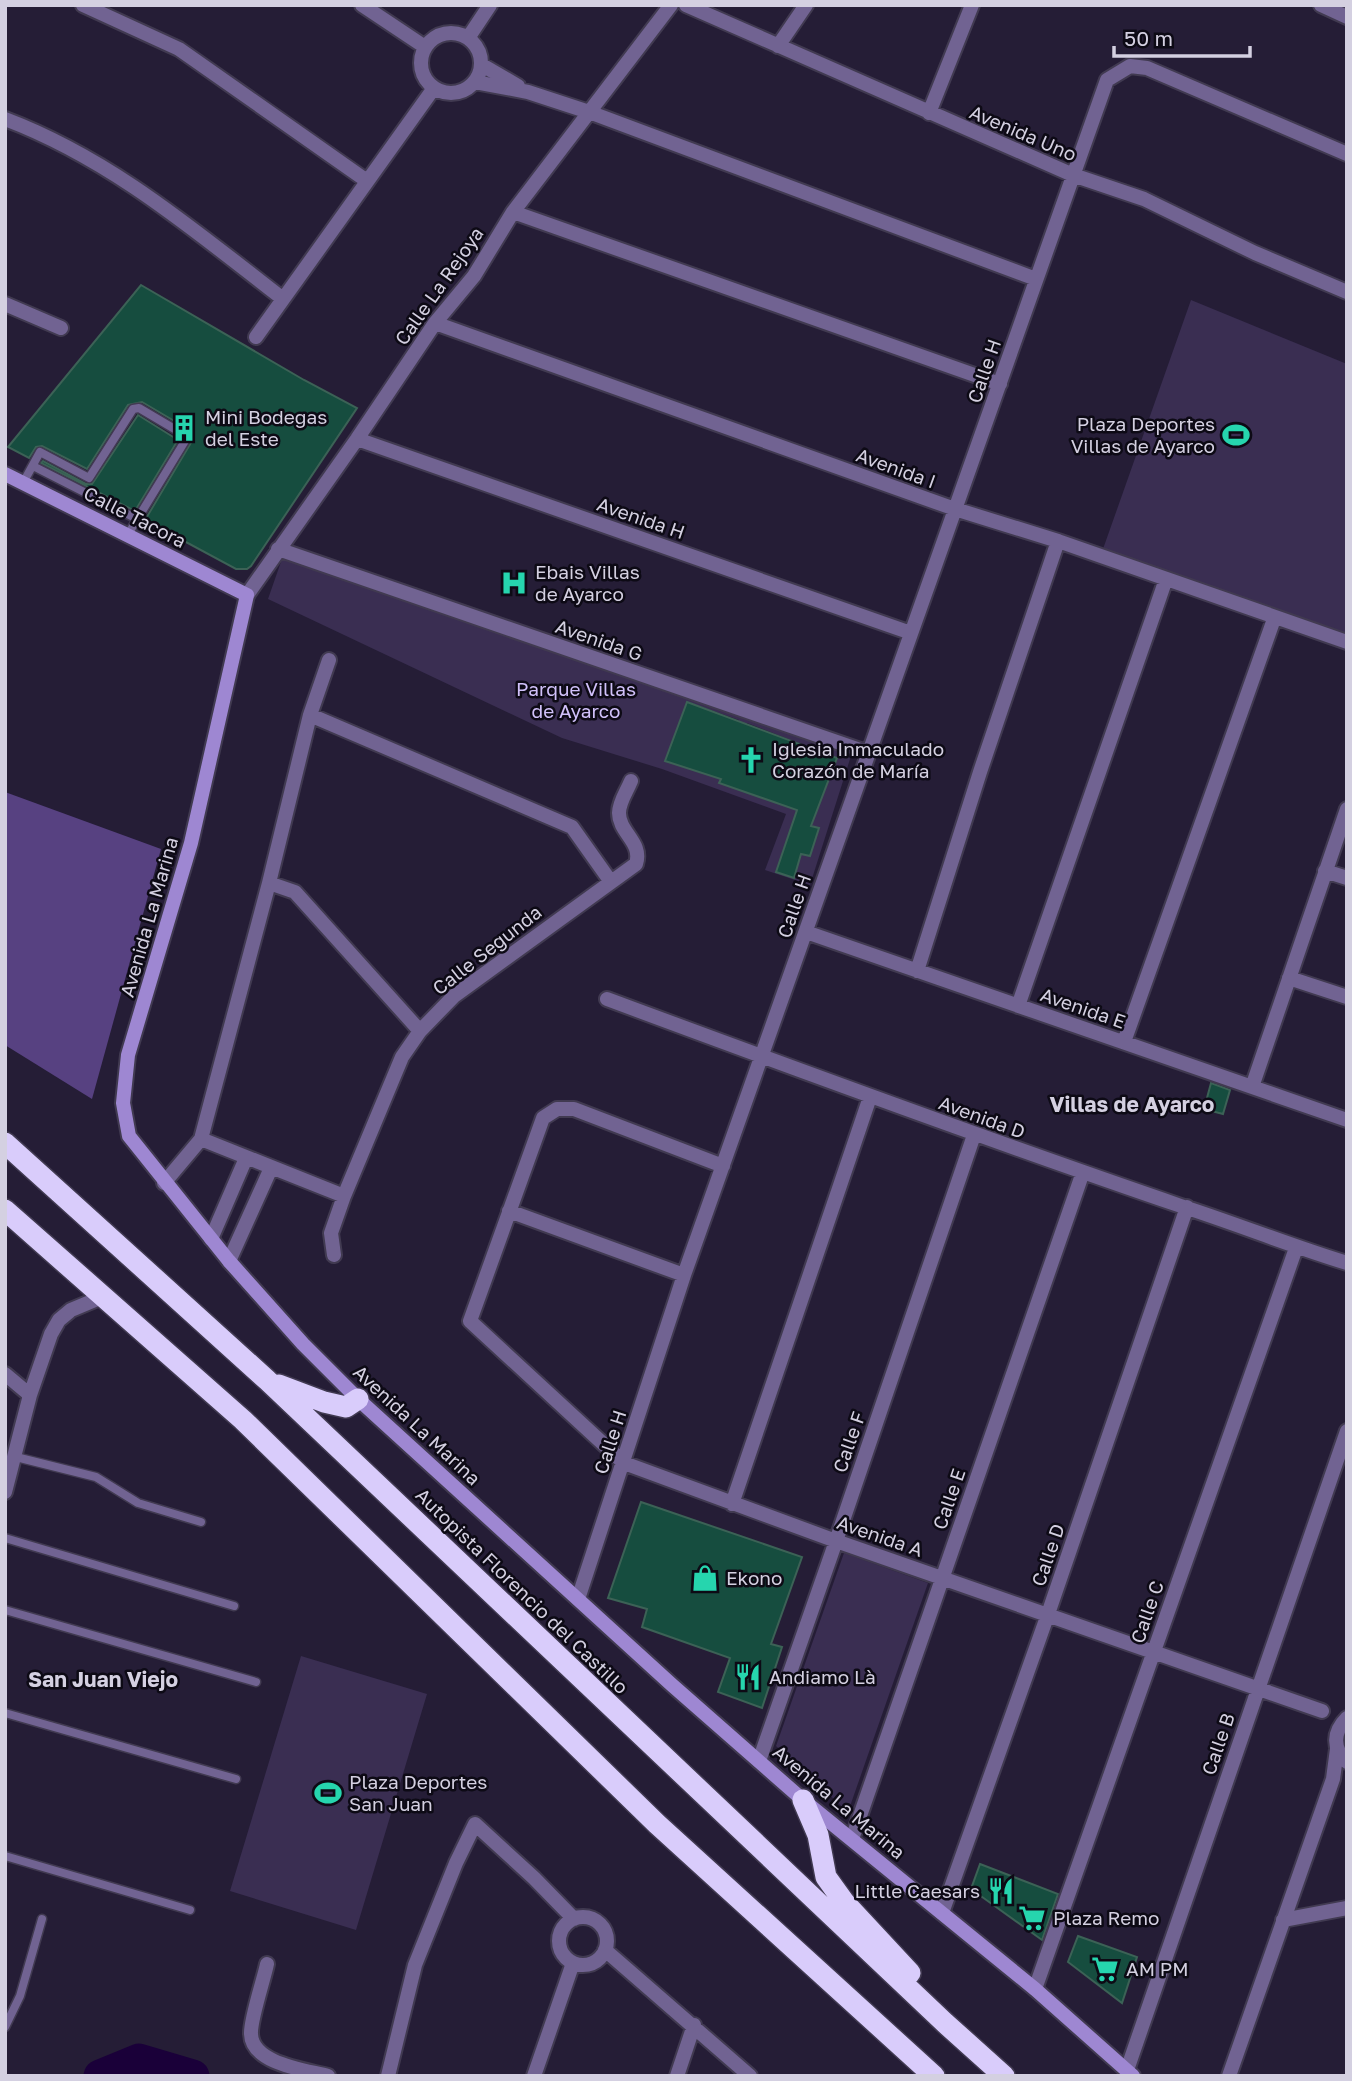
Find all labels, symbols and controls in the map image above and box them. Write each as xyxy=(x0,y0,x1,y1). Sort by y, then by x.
scale bar xyxy=(1114,14,1250,58)
text: 50 m xyxy=(1124,25,1173,51)
street label: Avenida Uno xyxy=(966,100,1080,165)
street label: Calle La Rejoya xyxy=(389,222,488,349)
street label: Calle H xyxy=(962,336,1005,406)
place label: Mini Bodegas del Este xyxy=(205,405,327,450)
place label: Plaza Deportes Villas de Ayarco xyxy=(1071,412,1215,457)
building icon: Mini Bodegas del Este xyxy=(169,413,199,443)
sports icon: Plaza Deportes Villas de Ayarco xyxy=(1221,420,1251,450)
street label: Avenida I xyxy=(853,443,939,492)
street label: Calle Tacora xyxy=(80,481,190,552)
street label: Avenida H xyxy=(594,492,688,543)
place label: Ebais Villas de Ayarco xyxy=(535,560,640,605)
hospital icon: Ebais Villas de Ayarco xyxy=(499,568,529,598)
street label: Avenida G xyxy=(553,614,646,665)
park label: Parque Villas de Ayarco xyxy=(516,677,636,722)
place label: Iglesia Inmaculado Corazón de María xyxy=(772,737,944,782)
church icon: Iglesia Inmaculado Corazón de María xyxy=(736,745,766,775)
street label: Avenida La Marina xyxy=(115,834,182,999)
street label: Calle H xyxy=(772,871,815,941)
street label: Calle Segunda xyxy=(428,900,546,999)
street label: Avenida E xyxy=(1038,982,1129,1033)
street label: Avenida D xyxy=(936,1090,1028,1143)
district label: Villas de Ayarco xyxy=(1050,1091,1214,1117)
street label: Avenida La Marina xyxy=(349,1360,486,1489)
street label: Calle H xyxy=(588,1407,631,1477)
street label: Calle F xyxy=(827,1408,870,1475)
street label: Calle E xyxy=(927,1465,970,1532)
street label: Autopista Florencio del Castillo xyxy=(411,1483,633,1698)
street label: Avenida A xyxy=(834,1510,926,1561)
street label: Calle D xyxy=(1026,1521,1069,1589)
shop icon: Ekono xyxy=(690,1563,720,1593)
place label: Ekono xyxy=(726,1566,782,1589)
street label: Calle C xyxy=(1125,1578,1168,1646)
restaurant icon: Andiamo Là xyxy=(733,1662,763,1692)
place label: Andiamo Là xyxy=(769,1665,876,1688)
district label: San Juan Viejo xyxy=(28,1666,178,1692)
street label: Calle B xyxy=(1196,1710,1239,1778)
street label: Avenida La Marina xyxy=(769,1740,910,1864)
place label: Plaza Deportes San Juan xyxy=(349,1770,487,1815)
sports icon: Plaza Deportes San Juan xyxy=(313,1778,343,1808)
restaurant icon: Little Caesars xyxy=(986,1876,1016,1906)
place label: Little Caesars xyxy=(854,1879,980,1902)
supermarket icon: Plaza Remo xyxy=(1017,1903,1047,1933)
place label: Plaza Remo xyxy=(1053,1906,1159,1929)
supermarket icon: AM PM xyxy=(1090,1954,1120,1984)
place label: AM PM xyxy=(1126,1957,1189,1980)

